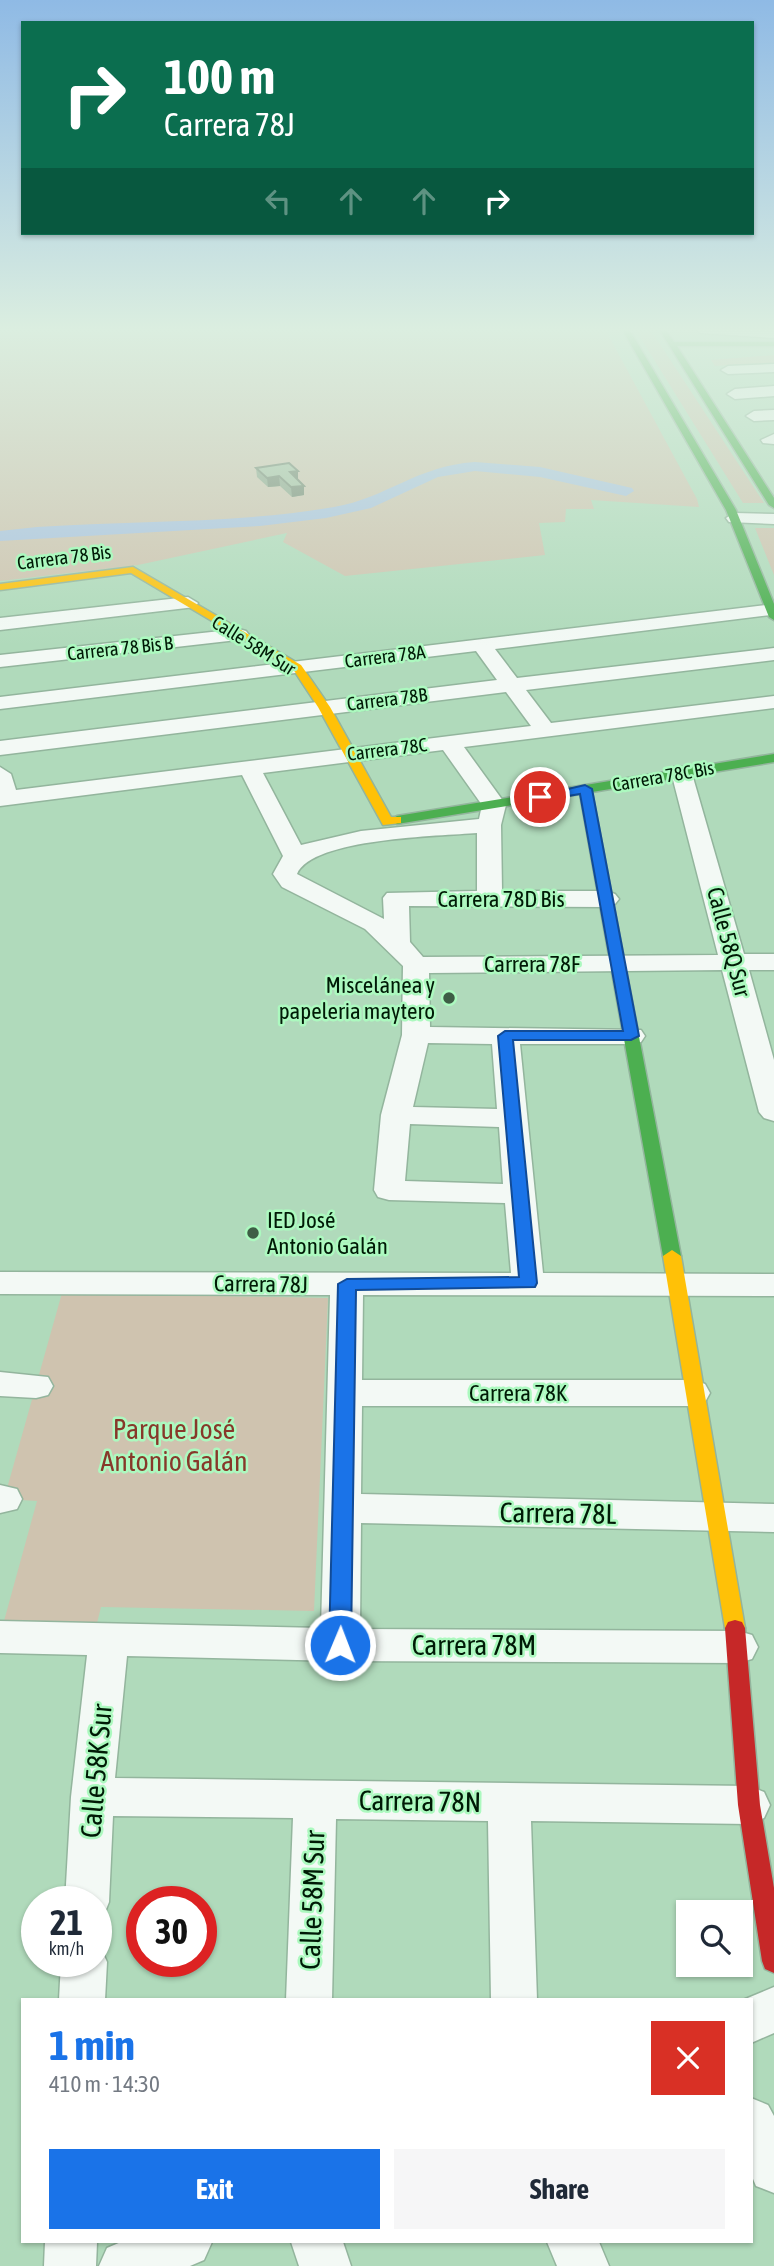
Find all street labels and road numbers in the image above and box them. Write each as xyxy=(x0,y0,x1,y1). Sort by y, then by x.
street label: Carrera 78 Bis xyxy=(16,540,112,574)
street label: Calle 58M Sur xyxy=(208,611,300,680)
street label: Carrera 78 Bis B xyxy=(66,632,174,664)
street label: Carrera 78A xyxy=(343,640,427,672)
street label: Carrera 78B xyxy=(346,683,428,715)
street label: Carrera 78C xyxy=(346,733,429,765)
street label: Carrera 78C Bis xyxy=(610,756,716,796)
street label: Calle 58Q Sur xyxy=(702,884,756,1001)
street label: Carrera 78D Bis xyxy=(437,886,565,912)
street label: Carrera 78F xyxy=(484,951,581,977)
street label: Carrera 78J xyxy=(214,1270,308,1298)
street label: Carrera 78K xyxy=(469,1380,568,1406)
street label: Carrera 78L xyxy=(499,1496,617,1530)
street label: Carrera 78M xyxy=(412,1629,536,1661)
street label: Calle 58K Sur xyxy=(74,1702,118,1839)
street label: Carrera 78N xyxy=(359,1784,481,1818)
street label: Calle 58M Sur xyxy=(294,1829,330,1970)

